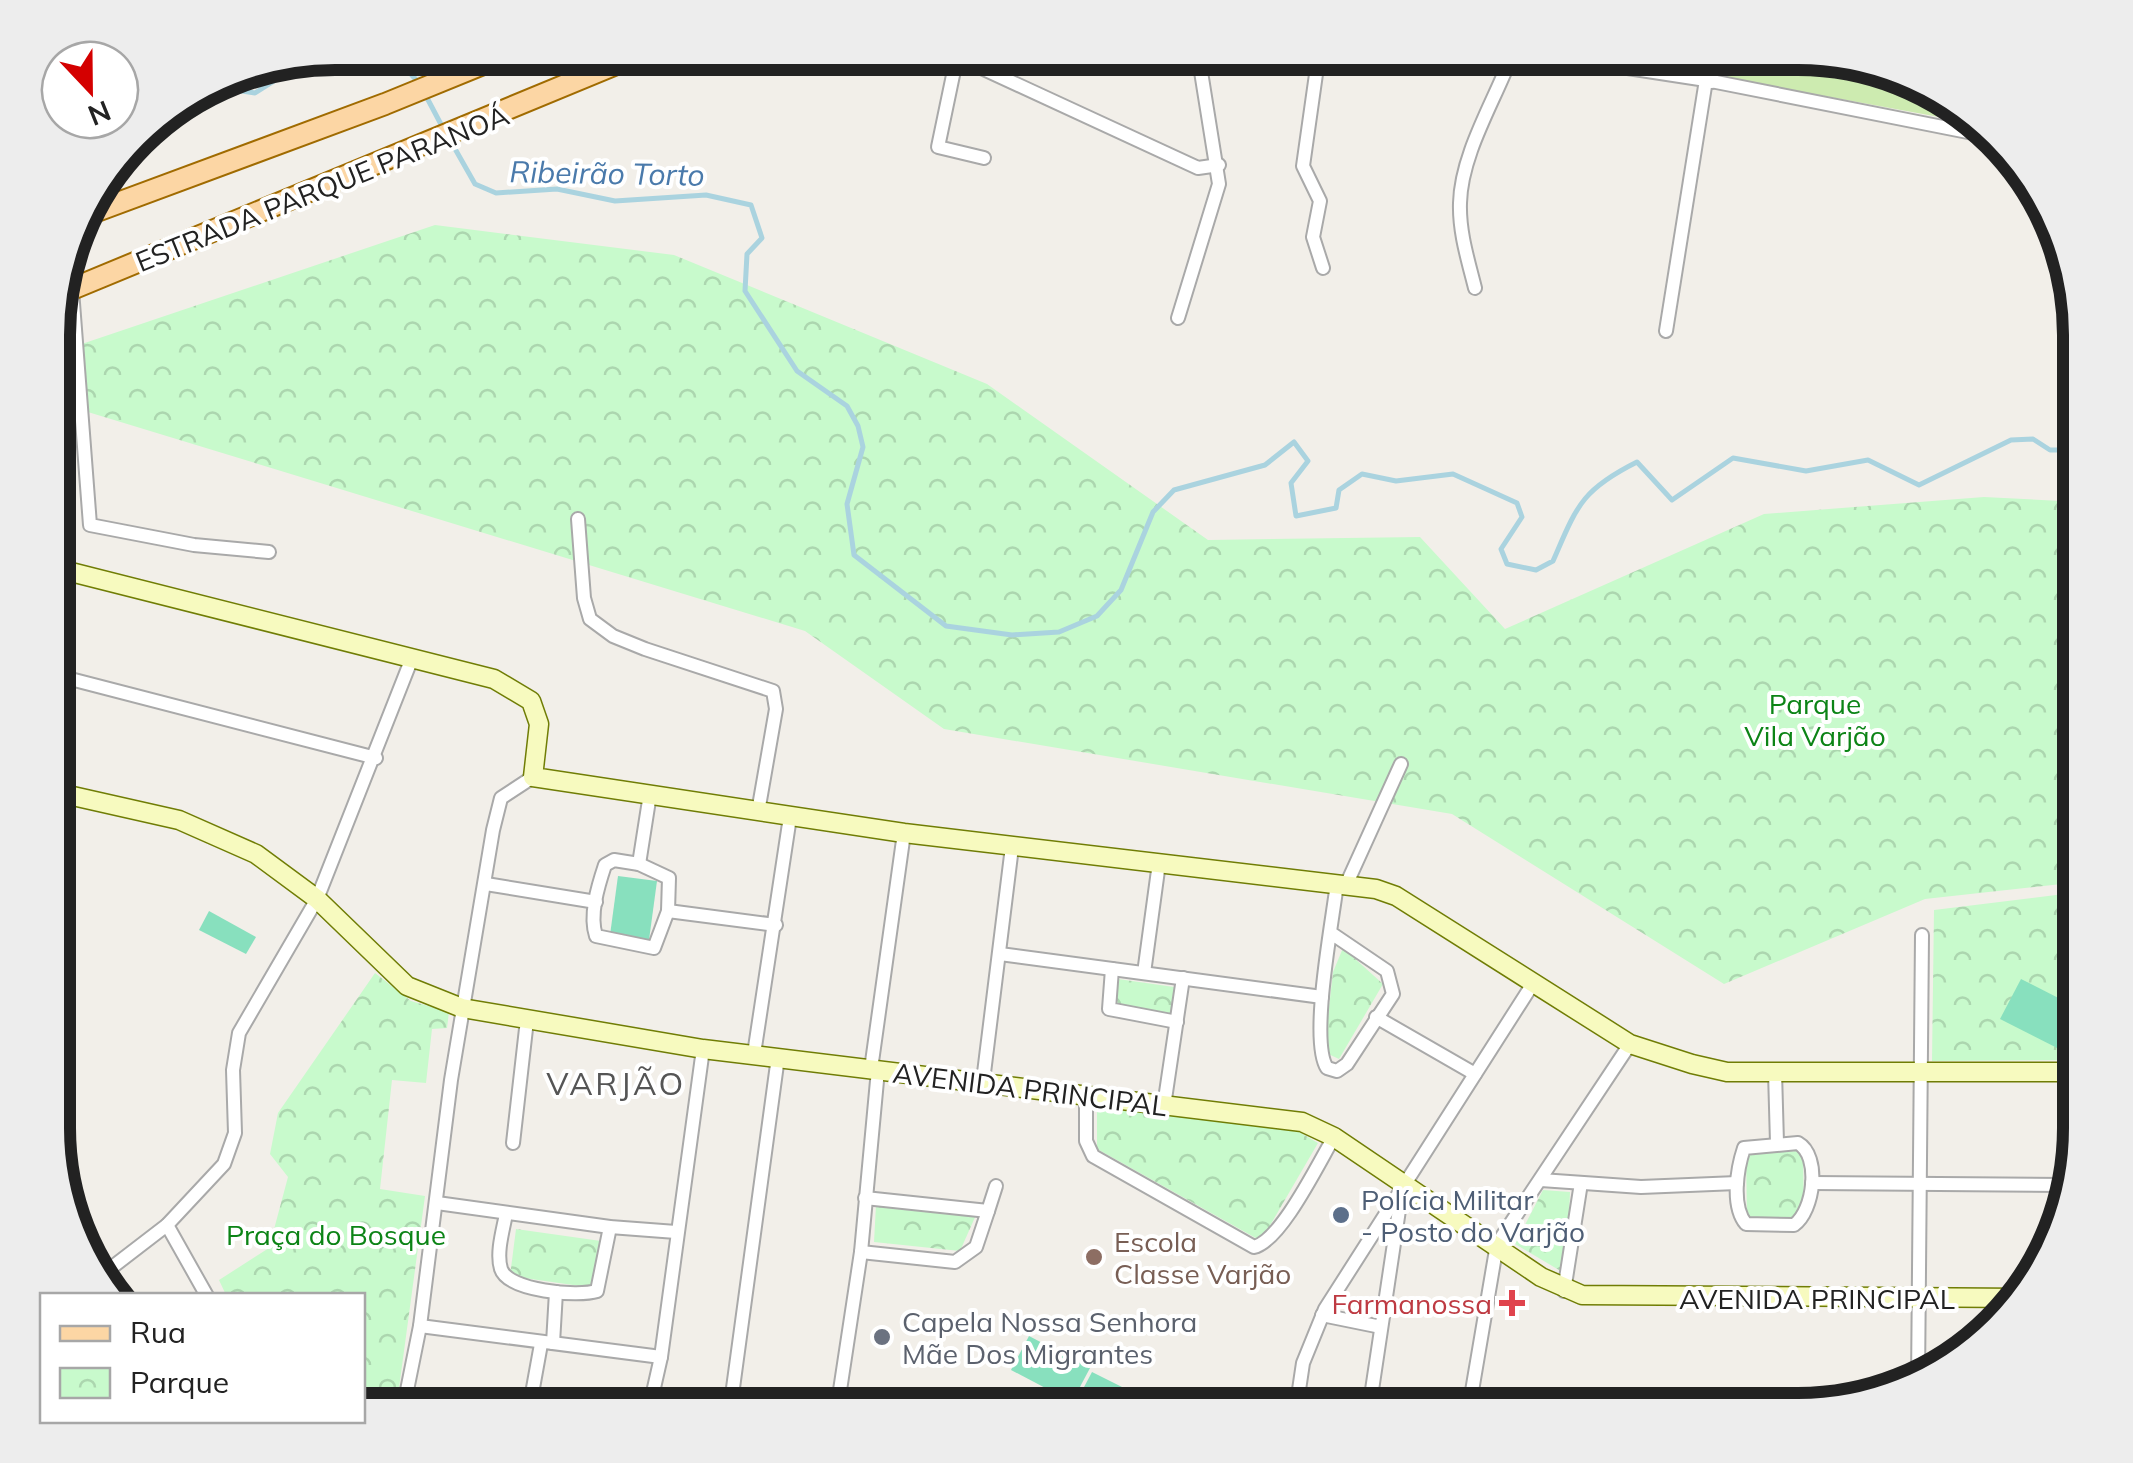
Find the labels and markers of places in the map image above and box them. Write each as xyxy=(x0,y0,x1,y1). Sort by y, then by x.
place label: Polícia Militar - Posto do Varjão xyxy=(1361,1182,1585,1249)
marker: Polícia Militar - Posto do Varjão xyxy=(1330,1204,1352,1226)
place label: Escola Classe Varjão xyxy=(1114,1224,1291,1291)
marker: Escola Classe Varjão xyxy=(1083,1246,1105,1268)
place label: Farmanossa xyxy=(1332,1286,1492,1321)
marker: Farmanossa xyxy=(1501,1292,1523,1314)
place label: Capela Nossa Senhora Mãe Dos Migrantes xyxy=(902,1304,1197,1371)
marker: Capela Nossa Senhora Mãe Dos Migrantes xyxy=(871,1326,893,1348)

